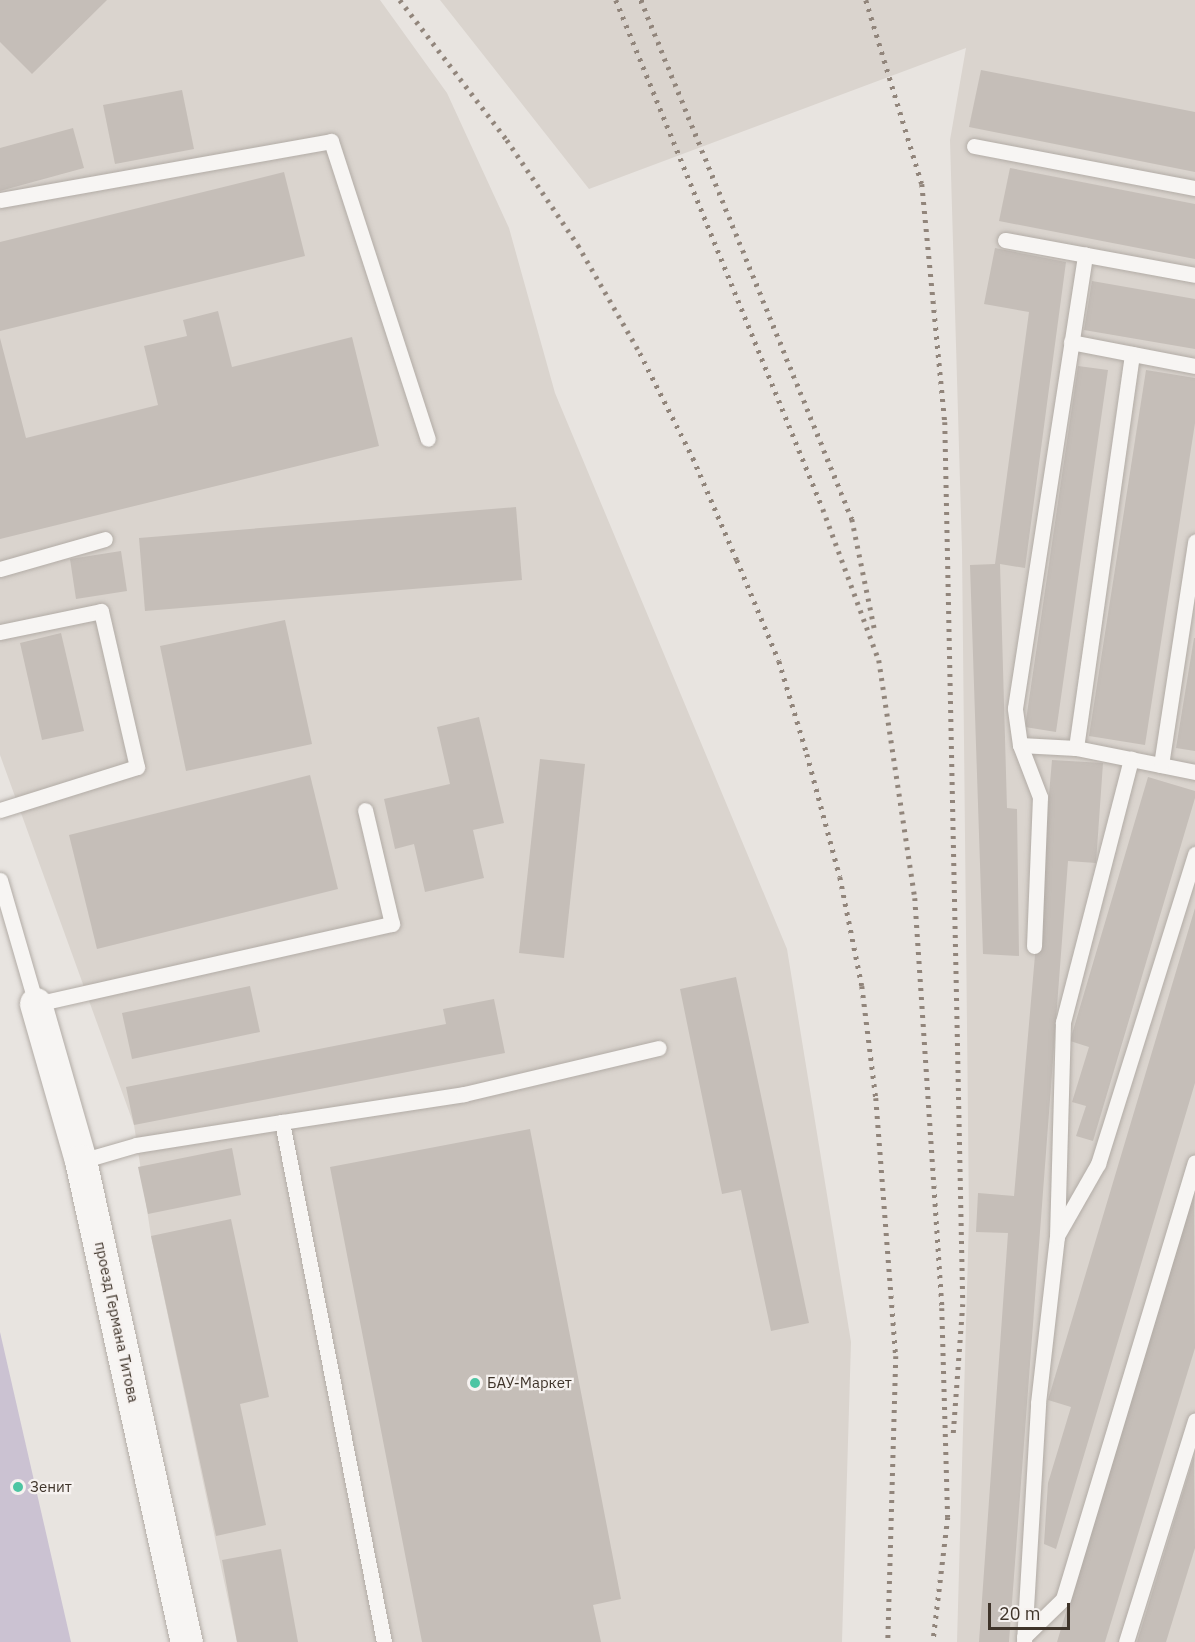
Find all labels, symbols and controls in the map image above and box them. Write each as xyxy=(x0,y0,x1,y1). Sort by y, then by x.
street label: проезд Германа Титова xyxy=(91,1240,143,1404)
place label: БАУ-Маркет xyxy=(487,1374,572,1392)
marker: БАУ-Маркет xyxy=(468,1376,482,1390)
place label: Зенит xyxy=(30,1478,72,1496)
marker: Зенит xyxy=(11,1480,25,1494)
scale bar xyxy=(991,1591,1074,1629)
text: 20 m xyxy=(999,1602,1041,1625)

